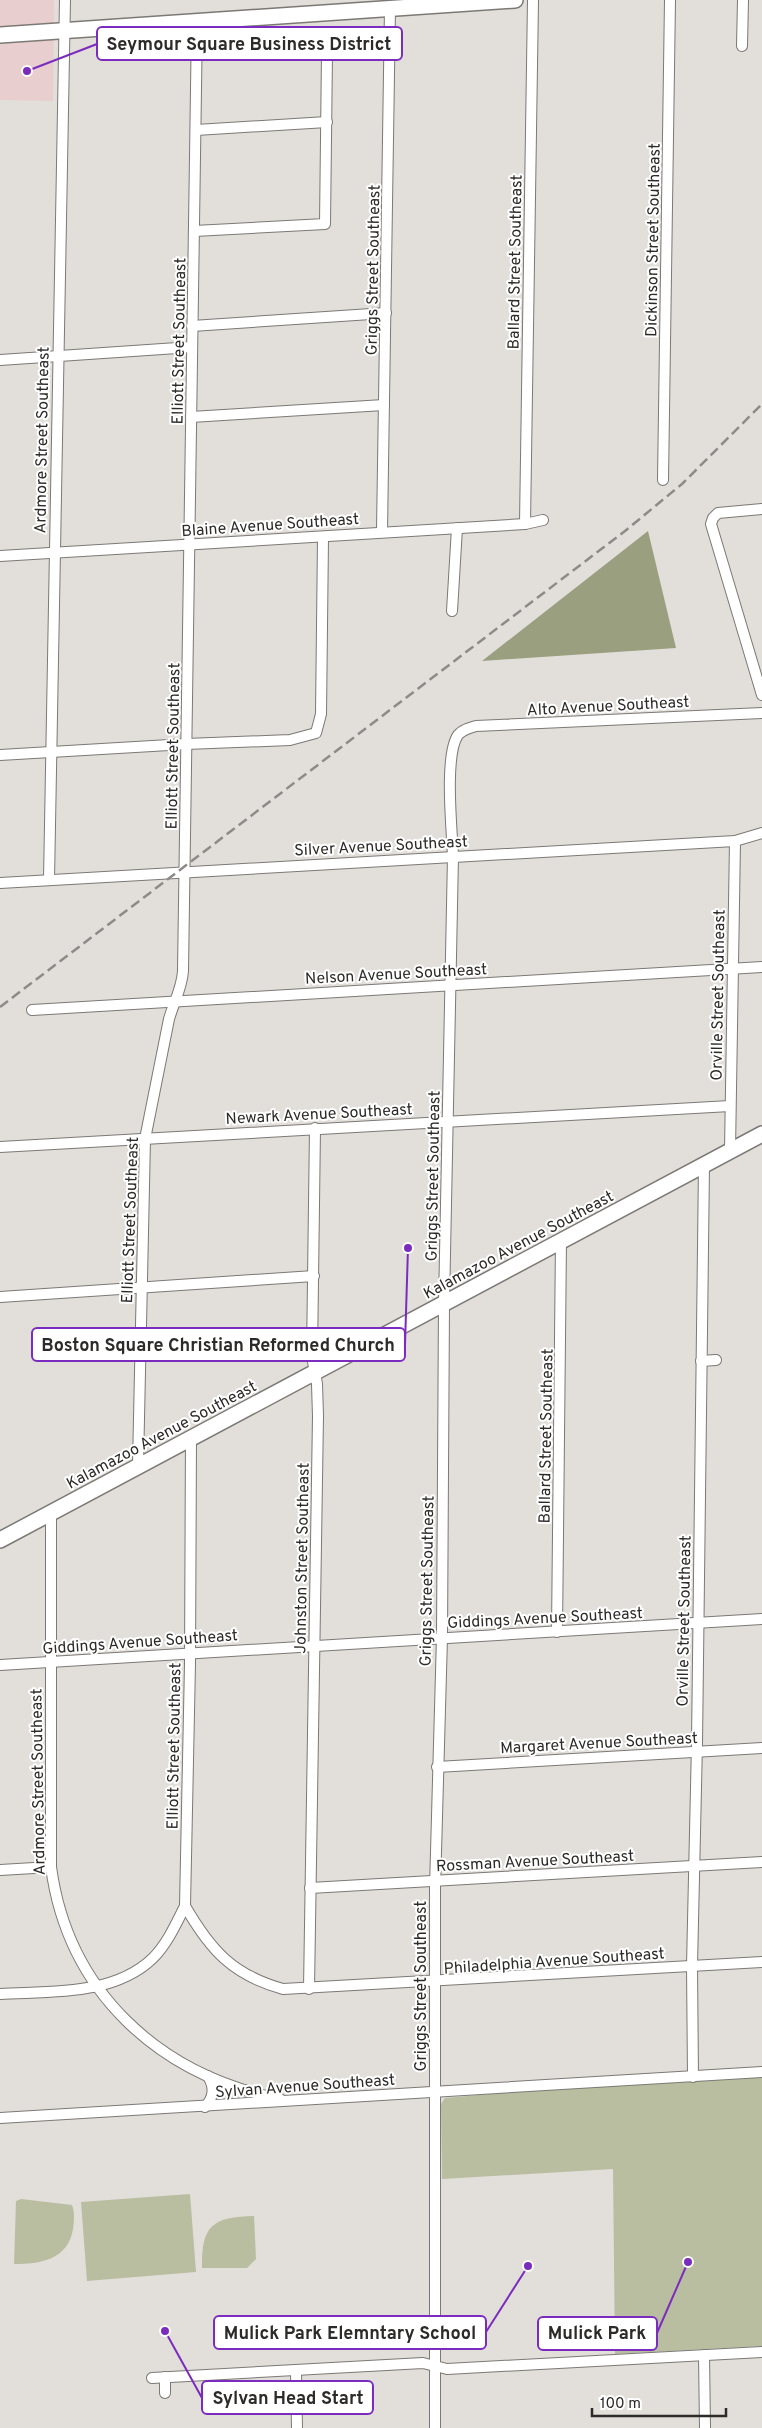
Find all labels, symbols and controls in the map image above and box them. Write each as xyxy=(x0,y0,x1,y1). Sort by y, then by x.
callout: Seymour Square Business District xyxy=(97,27,402,60)
text: Seymour Square Business District xyxy=(107,34,391,57)
street label: Dickinson Street Southeast xyxy=(642,143,666,337)
street label: Ballard Street Southeast xyxy=(504,174,528,350)
street label: Griggs Street Southeast xyxy=(363,184,385,356)
street label: Elliott Street Southeast xyxy=(169,257,191,425)
street label: Ardmore Street Southeast xyxy=(31,346,55,534)
street label: Blaine Avenue Southeast xyxy=(181,510,360,542)
street label: Elliott Street Southeast xyxy=(163,662,185,830)
street label: Alto Avenue Southeast xyxy=(526,693,690,721)
street label: Silver Avenue Southeast xyxy=(294,832,468,862)
street label: Orville Street Southeast xyxy=(708,909,730,1081)
street label: Nelson Avenue Southeast xyxy=(305,960,488,990)
street label: Griggs Street Southeast xyxy=(423,1090,445,1262)
street label: Newark Avenue Southeast xyxy=(225,1100,413,1130)
street label: Elliott Street Southeast xyxy=(118,1136,144,1304)
street label: Kalamazoo Avenue Southeast xyxy=(420,1187,617,1304)
callout: Boston Square Christian Reformed Church xyxy=(32,1328,405,1361)
text: Boston Square Christian Reformed Church xyxy=(41,1335,395,1358)
street label: Ballard Street Southeast xyxy=(535,1348,559,1524)
street label: Kalamazoo Avenue Southeast xyxy=(63,1377,260,1494)
street label: Johnston Street Southeast xyxy=(291,1462,315,1654)
street label: Griggs Street Southeast xyxy=(417,1495,439,1667)
street label: Orville Street Southeast xyxy=(674,1535,696,1707)
street label: Giddings Avenue Southeast xyxy=(447,1604,643,1634)
street label: Giddings Avenue Southeast xyxy=(42,1626,238,1660)
street label: Elliott Street Southeast xyxy=(164,1662,186,1830)
street label: Ardmore Street Southeast xyxy=(27,1688,51,1876)
street label: Margaret Avenue Southeast xyxy=(500,1729,698,1759)
street label: Rossman Avenue Southeast xyxy=(436,1847,635,1877)
street label: Griggs Street Southeast xyxy=(412,1901,432,2071)
street label: Philadelphia Avenue Southeast xyxy=(443,1944,665,1980)
street label: Sylvan Avenue Southeast xyxy=(214,2071,396,2103)
callout: Mulick Park Elemntary School xyxy=(214,2316,486,2349)
callout: Mulick Park xyxy=(538,2317,657,2350)
text: Mulick Park Elemntary School xyxy=(224,2323,476,2346)
text: Mulick Park xyxy=(548,2323,646,2346)
callout: Sylvan Head Start xyxy=(202,2381,373,2414)
scale bar xyxy=(592,2386,726,2418)
text: Sylvan Head Start xyxy=(212,2388,364,2411)
text: 100 m xyxy=(600,2395,641,2414)

